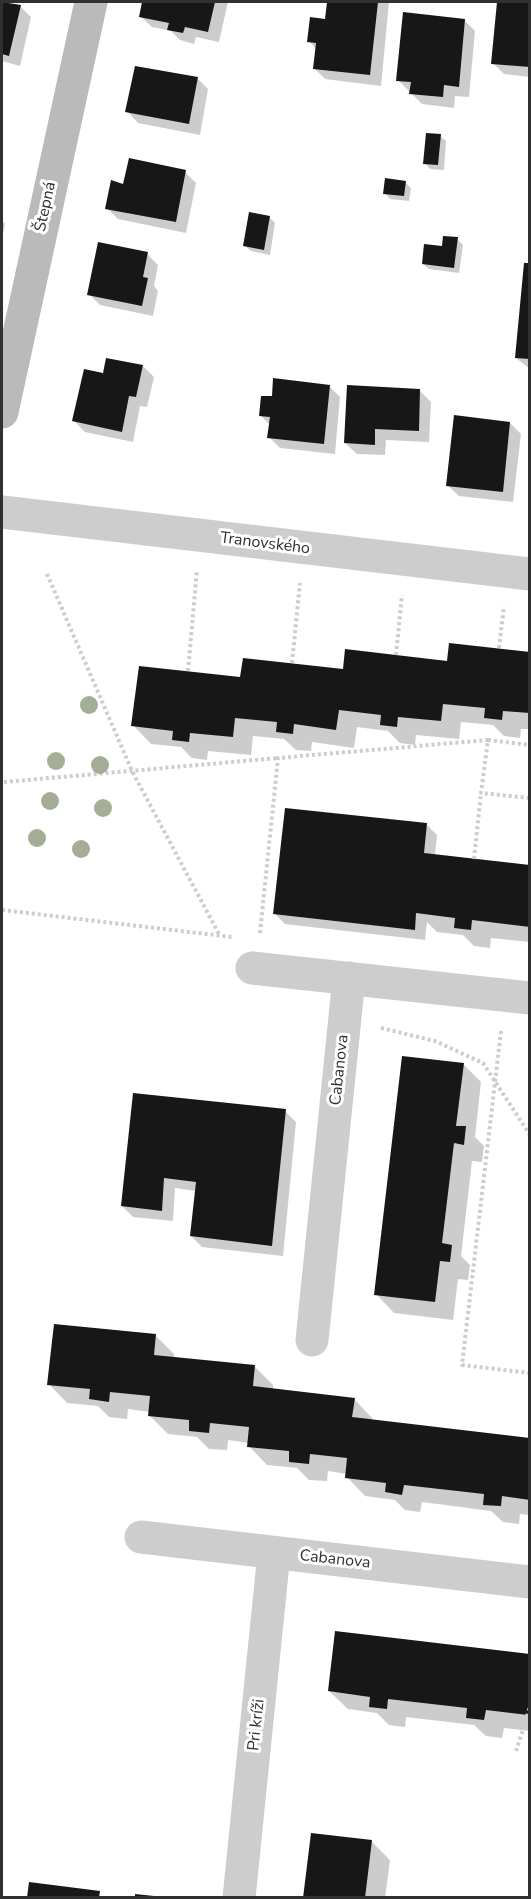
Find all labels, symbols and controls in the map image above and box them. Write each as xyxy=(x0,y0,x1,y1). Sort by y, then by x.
street label: Štepná xyxy=(31,180,61,234)
street label: Tranovského xyxy=(219,529,311,559)
street label: Cabanova xyxy=(327,1034,353,1106)
street label: Cabanova xyxy=(299,1547,371,1573)
street label: Pri kríži xyxy=(245,1698,269,1752)

